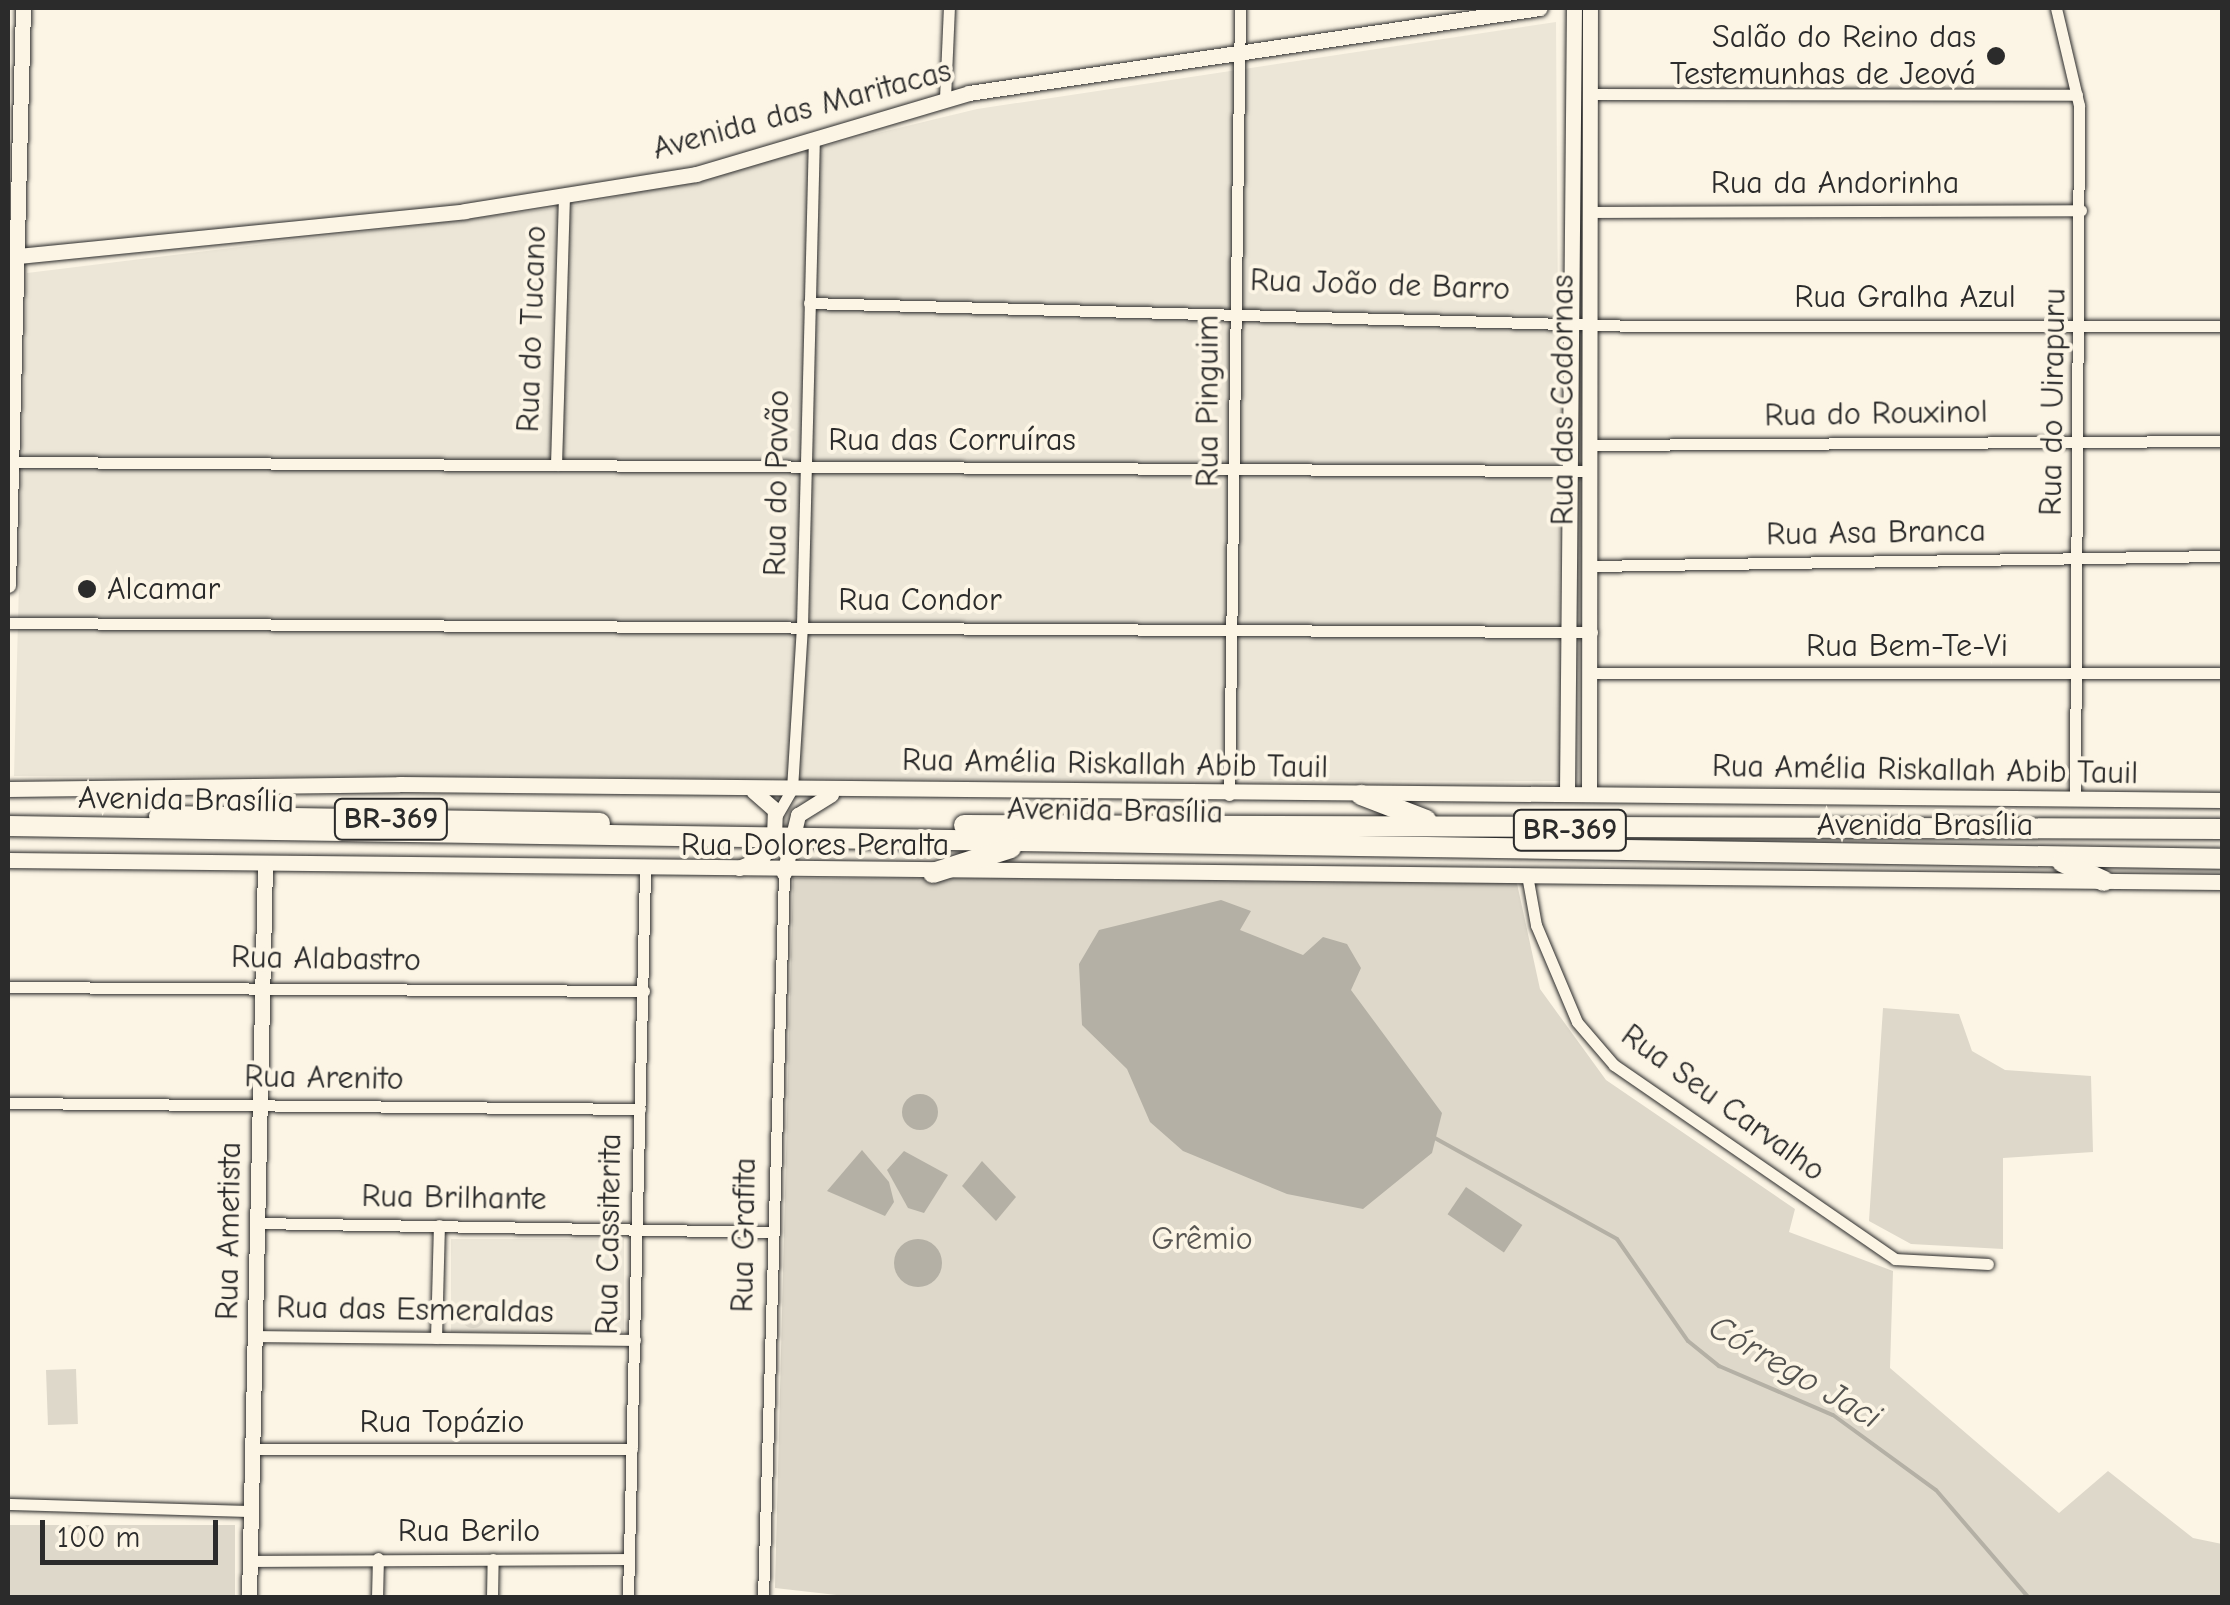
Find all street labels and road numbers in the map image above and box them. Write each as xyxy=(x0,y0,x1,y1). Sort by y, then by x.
street label: Avenida das Maritacas xyxy=(649,52,955,168)
street label: Rua da Andorinha xyxy=(1711,164,1959,202)
street label: Rua do Tucano xyxy=(509,225,555,433)
street label: Rua João de Barro xyxy=(1249,261,1511,309)
street label: Rua das Codornas xyxy=(1544,275,1582,525)
street label: Rua Gralha Azul xyxy=(1794,278,2016,316)
street label: Rua do Uirapuru xyxy=(2032,288,2074,516)
street label: Rua Pinguim xyxy=(1189,315,1227,487)
street label: Rua do Pavão xyxy=(756,389,798,577)
street label: Rua do Rouxinol xyxy=(1764,393,1988,435)
street label: Rua das Corruíras xyxy=(828,421,1076,459)
street label: Rua Asa Branca xyxy=(1766,512,1986,554)
street label: Rua Condor xyxy=(838,581,1002,619)
street label: Rua Bem-Te-Vi xyxy=(1806,627,2008,665)
street label: Rua Amélia Riskallah Abib Tauil xyxy=(902,741,1328,787)
street label: Rua Amélia Riskallah Abib Tauil xyxy=(1712,747,2138,793)
street label: Avenida Brasília xyxy=(78,779,294,821)
street label: Avenida Brasília xyxy=(1007,790,1223,832)
road number: BR-369 xyxy=(334,794,448,844)
road number: BR-369 xyxy=(1512,805,1628,855)
street label: Avenida Brasília xyxy=(1817,806,2033,844)
street label: Rua Dolores Peralta xyxy=(681,826,949,864)
street label: Rua Alabastro xyxy=(231,938,421,980)
street label: Rua Seu Carvalho xyxy=(1614,1016,1832,1190)
street label: Rua Arenito xyxy=(244,1057,404,1099)
street label: Rua Cassiterita xyxy=(588,1133,630,1335)
street label: Rua Ametista xyxy=(208,1142,250,1320)
street label: Rua Grafita xyxy=(723,1157,765,1313)
street label: Rua Brilhante xyxy=(361,1177,547,1219)
street label: Rua das Esmeraldas xyxy=(276,1288,554,1332)
street label: Rua Topázio xyxy=(360,1403,524,1441)
street label: Rua Berilo xyxy=(398,1512,540,1550)

